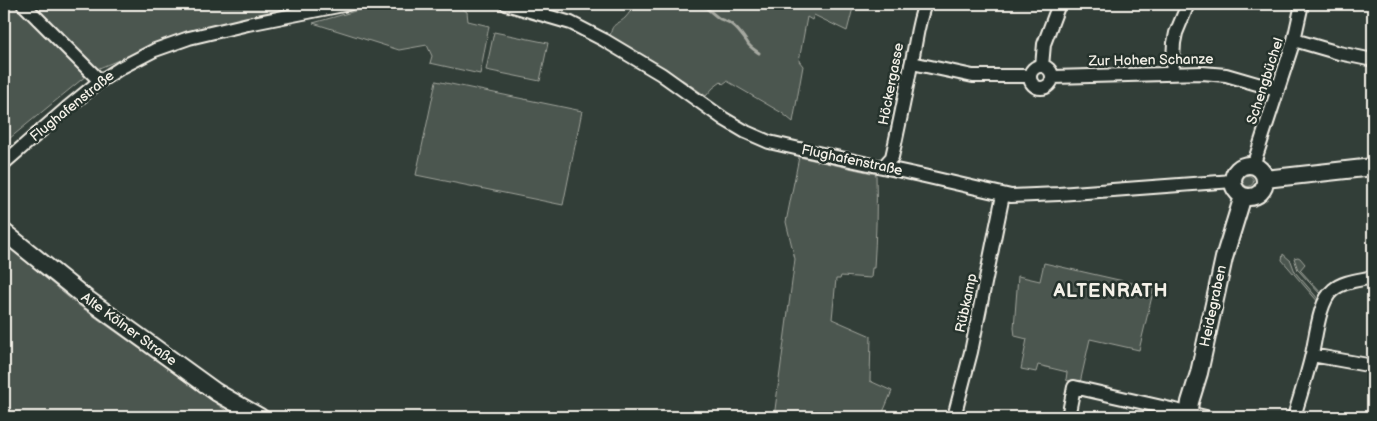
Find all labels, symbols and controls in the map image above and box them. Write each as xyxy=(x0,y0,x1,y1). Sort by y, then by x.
street label: Schengbüchel xyxy=(1243,35,1287,127)
street label: Höckergasse xyxy=(875,41,907,127)
street label: Zur Hohen Schanze xyxy=(1087,50,1214,70)
street label: Flughafenstraße xyxy=(27,67,117,145)
street label: Flughafenstraße xyxy=(800,141,904,179)
street label: Heidegraben xyxy=(1196,264,1230,348)
street label: Rübkamp xyxy=(951,272,981,334)
district label: ALTENRATH xyxy=(1053,280,1168,303)
street label: Alte Kölner Straße xyxy=(78,289,180,369)

